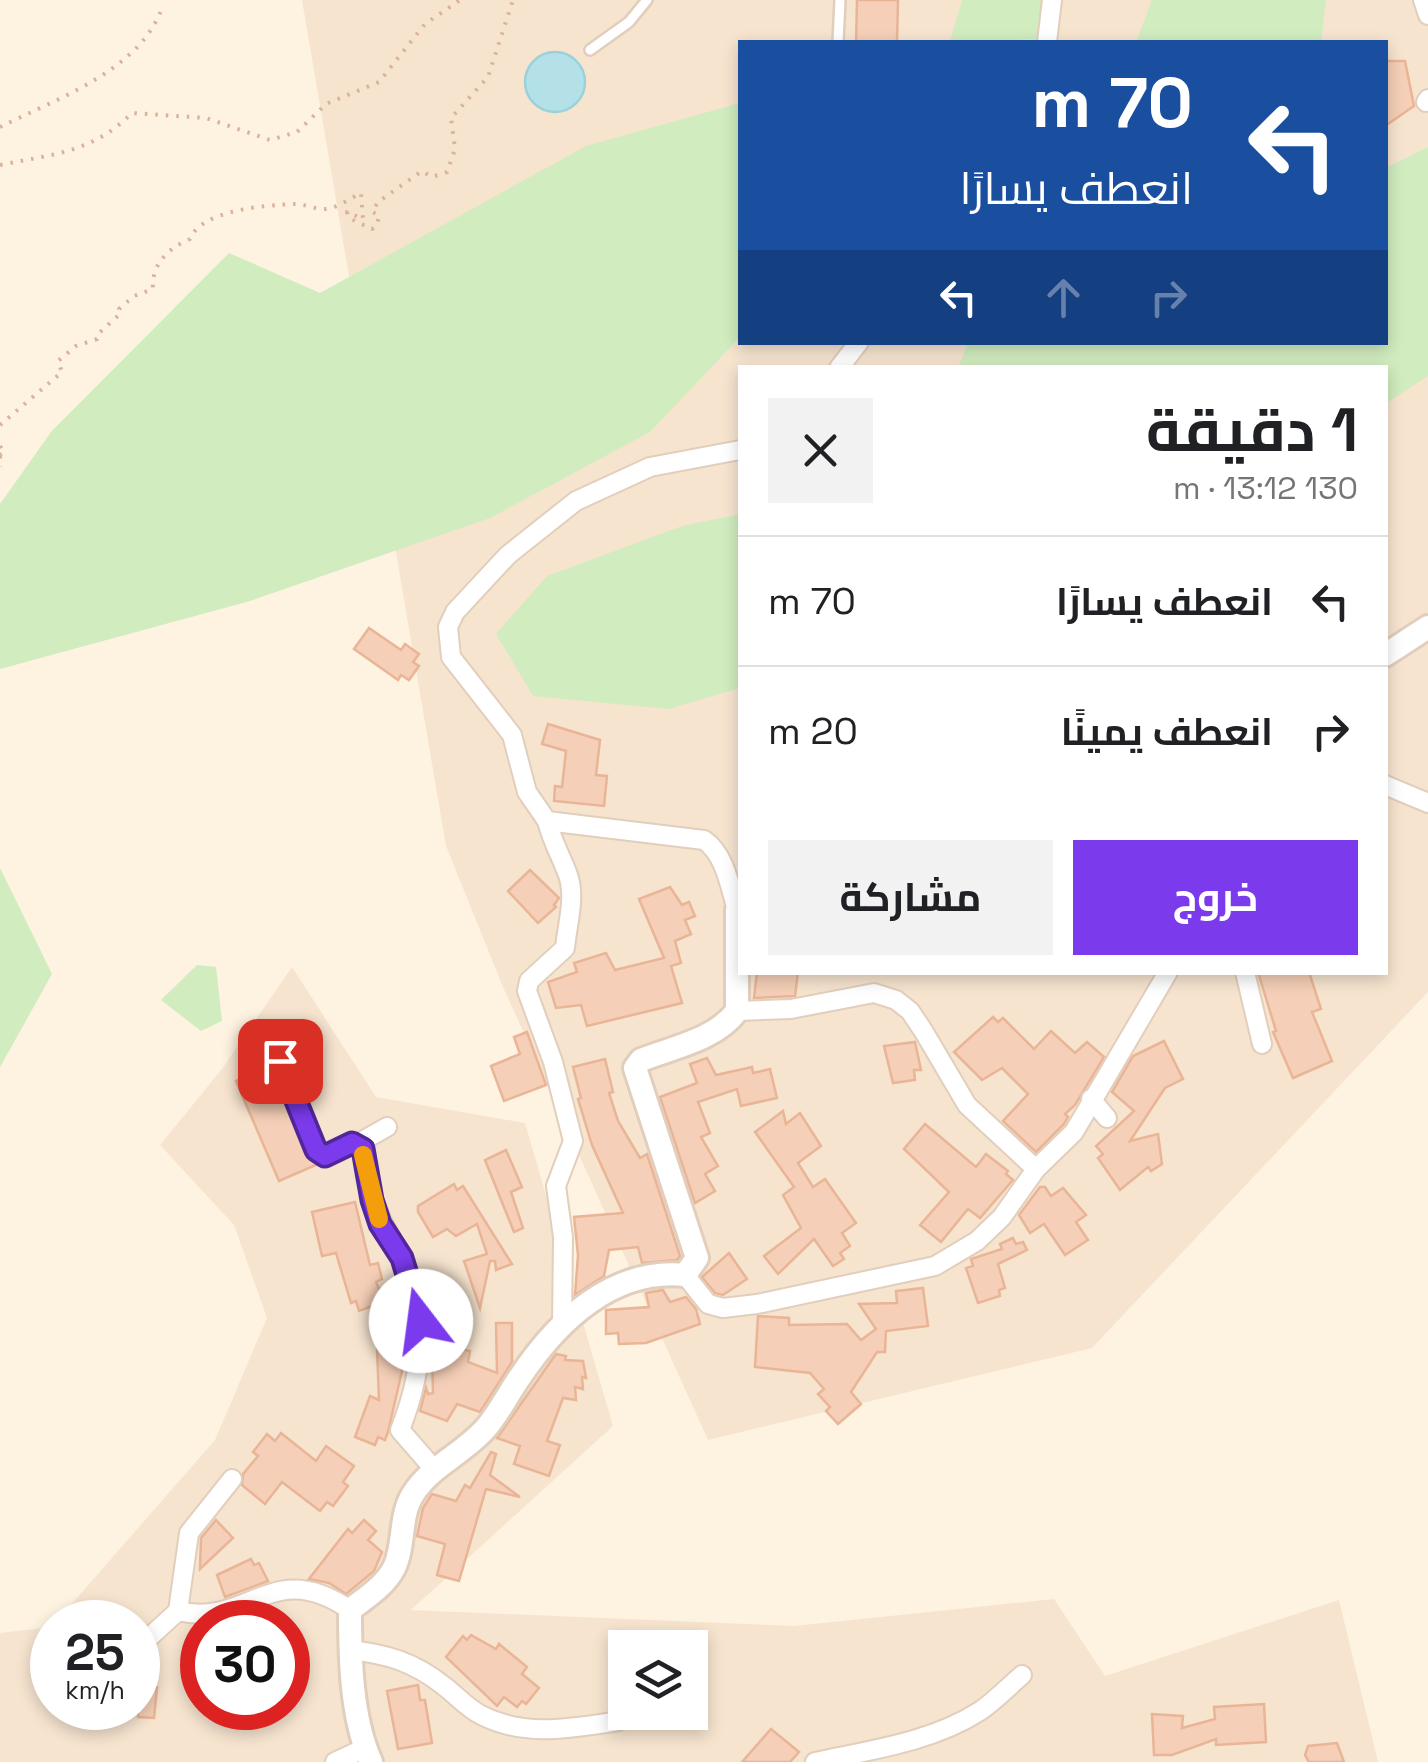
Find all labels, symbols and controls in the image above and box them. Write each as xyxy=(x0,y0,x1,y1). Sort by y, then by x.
text: 70 m xyxy=(1032,58,1193,147)
icon: left xyxy=(1228,80,1358,210)
text: انعطف يسارًا xyxy=(960,160,1193,217)
icon: left xyxy=(931,270,986,325)
icon: ahead xyxy=(1036,270,1091,325)
icon: right xyxy=(1141,270,1196,325)
text: 1 دقيقة xyxy=(1146,392,1358,469)
button: close xyxy=(768,398,873,503)
text: 130 m · 13:12 xyxy=(1173,468,1358,508)
icon: left xyxy=(1303,574,1358,629)
text: 70 m xyxy=(768,577,856,625)
text: انعطف يسارًا xyxy=(1056,578,1273,626)
icon: right xyxy=(1303,704,1358,759)
text: 20 m xyxy=(768,707,858,755)
text: انعطف يمينًا xyxy=(1061,708,1273,756)
button: مشاركة xyxy=(768,840,1053,955)
button: خروج xyxy=(1073,840,1358,955)
pin xyxy=(238,1019,323,1104)
icon: arrive xyxy=(253,1034,308,1089)
position arrow xyxy=(369,1269,473,1373)
speed limit sign: 30 xyxy=(180,1600,310,1730)
text: 25 xyxy=(65,1621,125,1685)
map controls xyxy=(608,1630,708,1730)
button: layers xyxy=(608,1630,708,1730)
text: km/h xyxy=(65,1674,125,1706)

